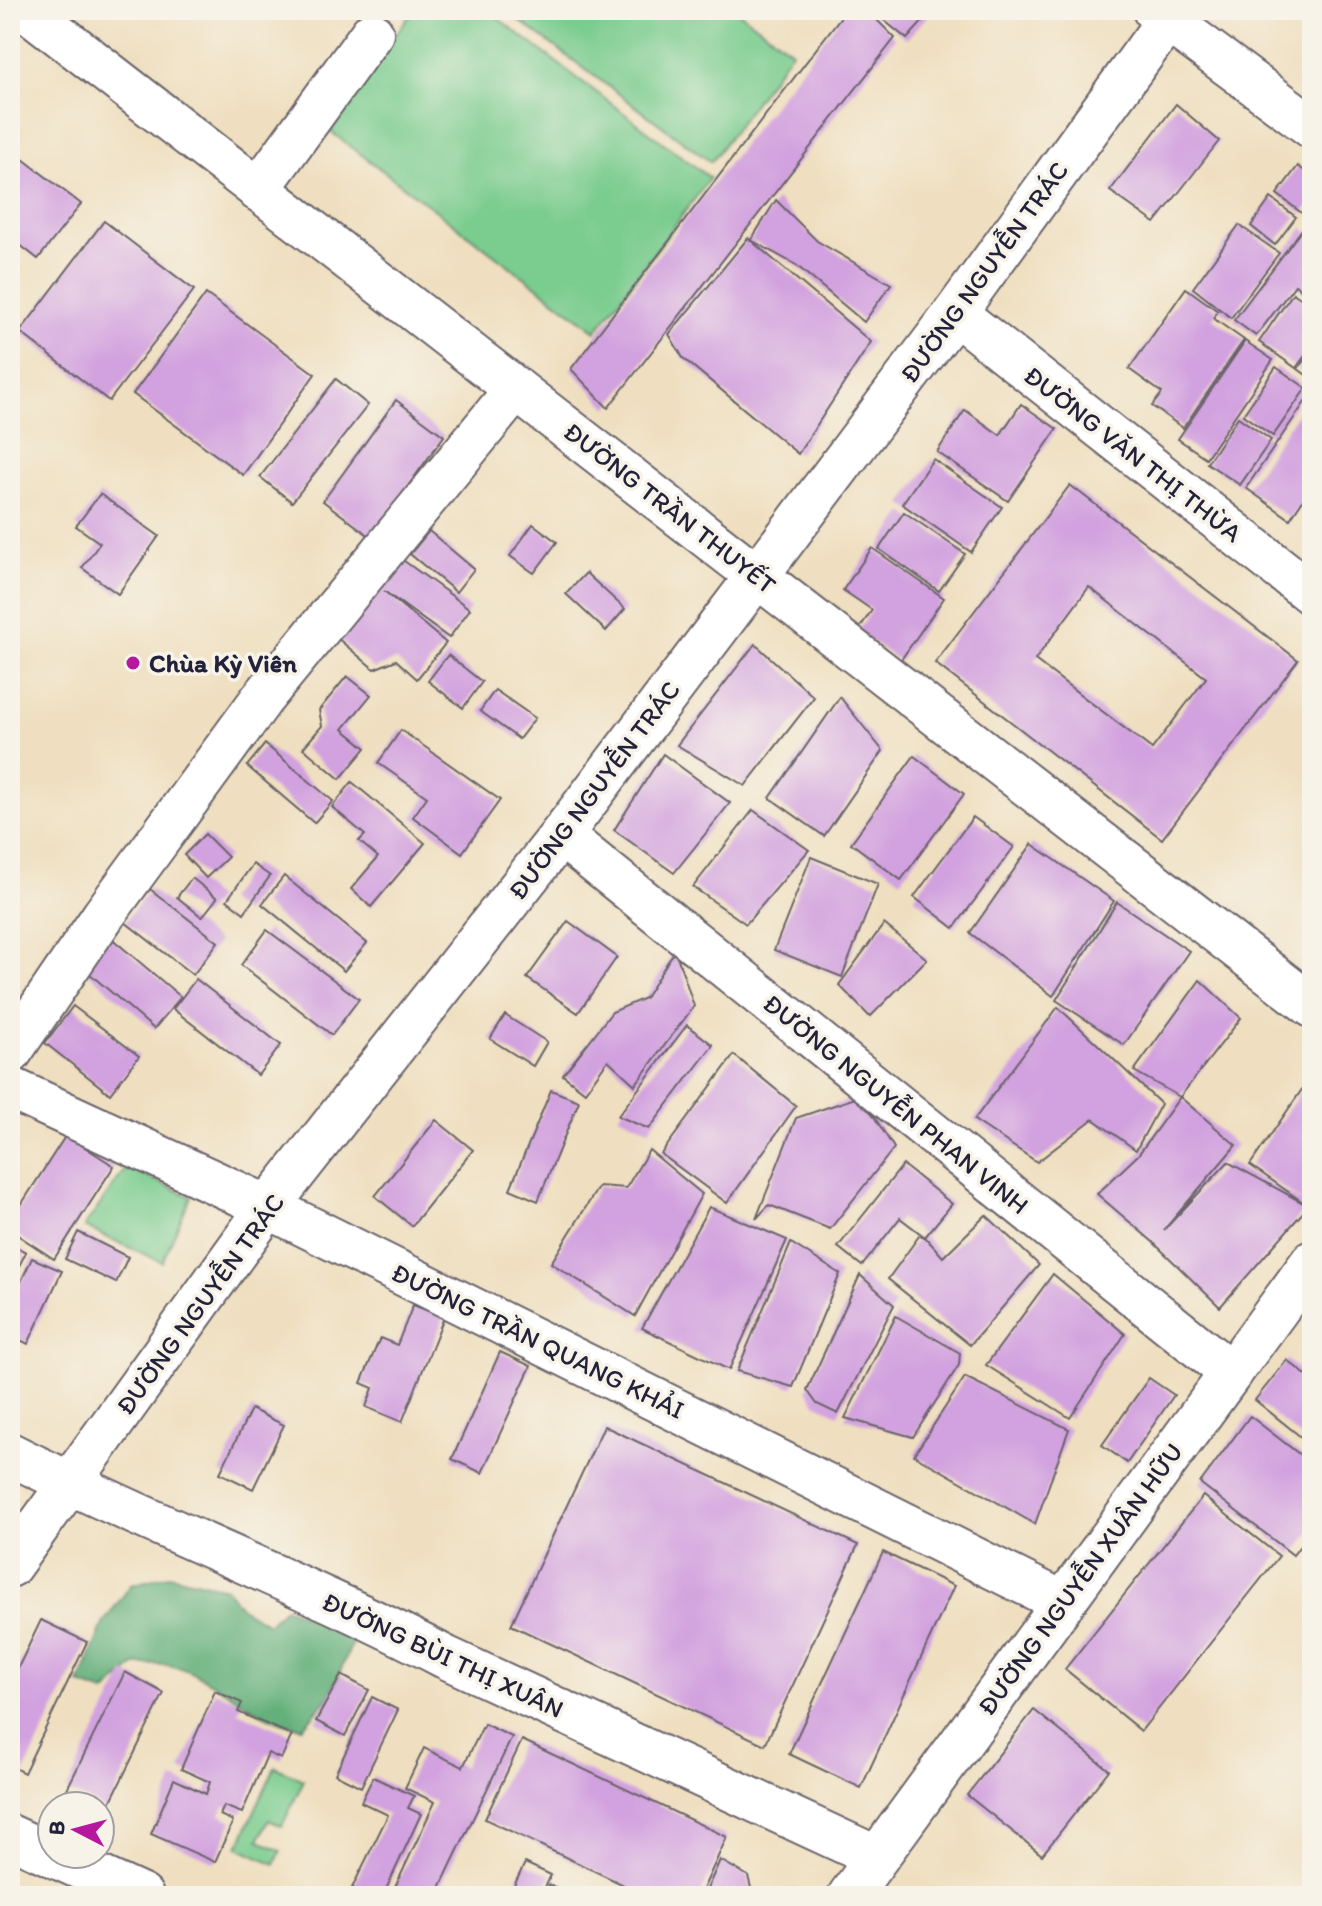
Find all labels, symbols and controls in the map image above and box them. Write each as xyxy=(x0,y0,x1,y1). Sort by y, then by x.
street label: ĐƯỜNG NGUYỄN TRÁC xyxy=(893,155,1075,389)
street label: ĐƯỜNG VĂN THỊ THỪA xyxy=(1018,359,1249,549)
street label: ĐƯỜNG TRẦN THUYẾT xyxy=(557,415,783,601)
place label: Chùa Kỳ Viên xyxy=(149,647,297,679)
marker: Chùa Kỳ Viên xyxy=(124,654,142,672)
street label: ĐƯỜNG NGUYỄN TRÁC xyxy=(501,674,687,906)
street label: ĐƯỜNG NGUYỄN PHAN VINH xyxy=(757,987,1035,1221)
street label: ĐƯỜNG NGUYỄN TRÁC xyxy=(109,1187,291,1421)
street label: ĐƯỜNG TRẦN QUANG KHẢI xyxy=(386,1256,690,1426)
street label: ĐƯỜNG NGUYỄN XUÂN HỮU xyxy=(970,1437,1190,1721)
street label: ĐƯỜNG BÙI THỊ XUÂN xyxy=(317,1585,569,1725)
north arrow xyxy=(36,1790,116,1870)
text: B xyxy=(42,1819,71,1836)

